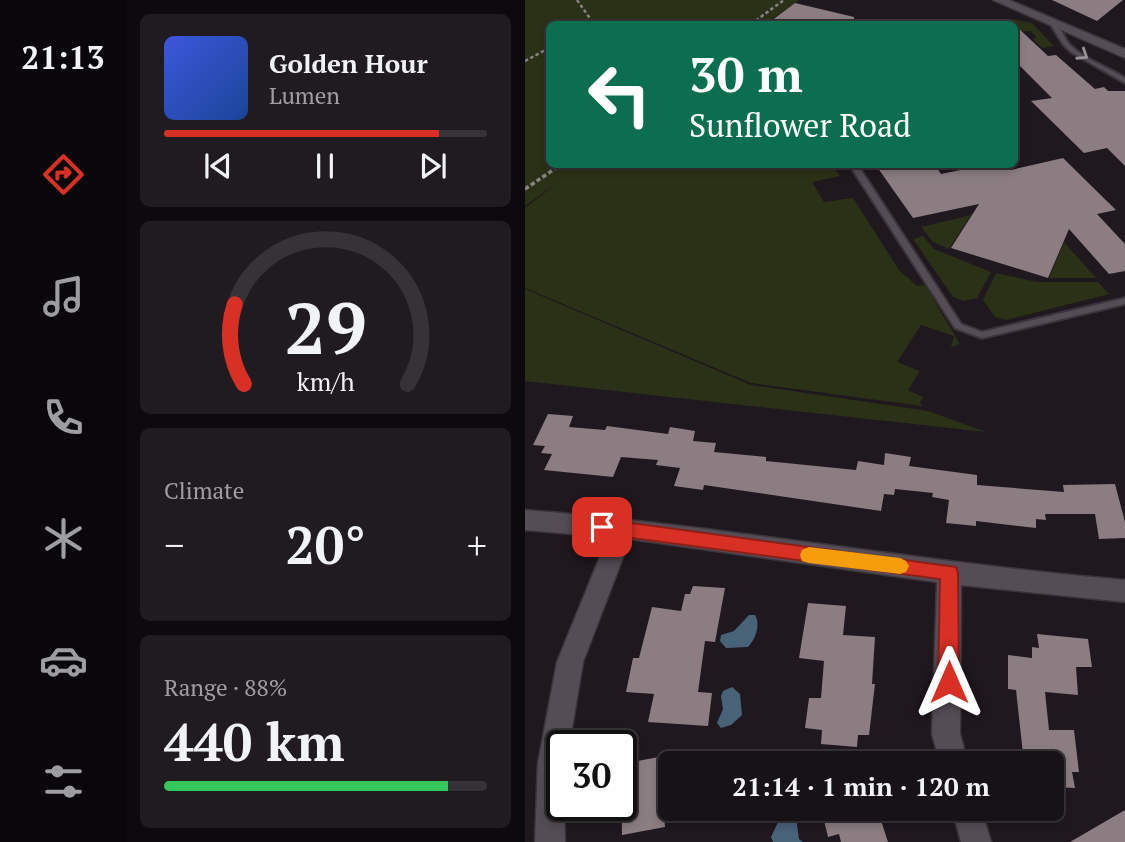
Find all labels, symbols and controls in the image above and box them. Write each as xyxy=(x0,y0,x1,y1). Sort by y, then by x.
text: 21:13 xyxy=(21,36,105,78)
text: 30 m xyxy=(689,41,803,106)
text: Golden Hour xyxy=(269,46,428,80)
one-way arrow xyxy=(1075,47,1088,60)
icon: left xyxy=(574,49,665,140)
text: Lumen xyxy=(269,80,340,111)
text: Sunflower Road xyxy=(689,104,911,146)
icon: previous xyxy=(199,147,237,185)
icon: pause xyxy=(306,147,344,185)
icon: next xyxy=(414,147,452,185)
icon: directions xyxy=(39,150,88,199)
icon: music xyxy=(39,272,88,321)
text: 29 xyxy=(284,278,367,375)
text: km/h xyxy=(297,364,355,397)
icon: phone xyxy=(39,393,88,442)
text: Climate xyxy=(164,475,244,506)
pin xyxy=(572,497,632,557)
icon: arrive xyxy=(583,508,621,546)
text: 20° xyxy=(285,510,366,579)
icon: climate xyxy=(39,514,88,563)
text: − xyxy=(164,520,184,570)
text: + xyxy=(467,520,487,570)
icon: car xyxy=(39,636,88,685)
position arrow xyxy=(912,645,986,719)
text: Range · 88% xyxy=(164,672,287,703)
text: 440 km xyxy=(164,707,345,776)
speed limit sign: 30 xyxy=(546,730,637,821)
icon: filters xyxy=(39,757,88,806)
text: 21:14 · 1 min · 120 m xyxy=(732,769,990,803)

